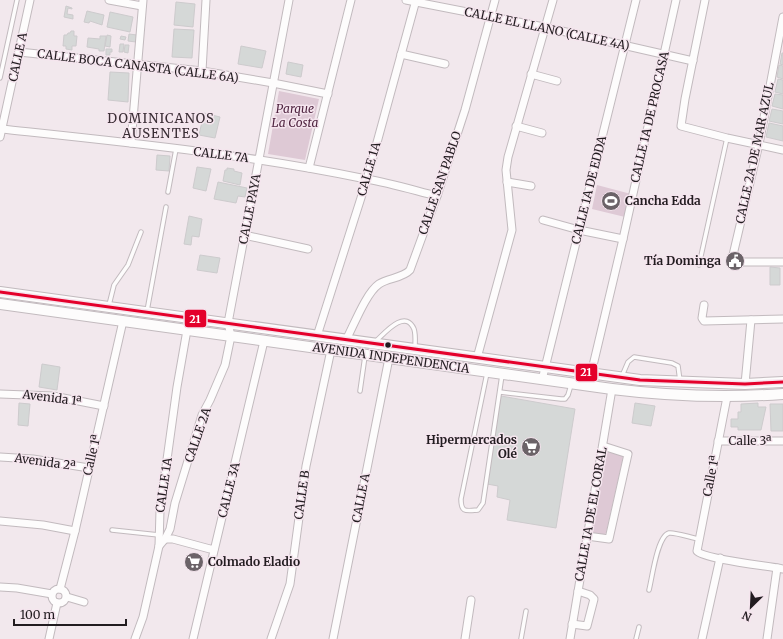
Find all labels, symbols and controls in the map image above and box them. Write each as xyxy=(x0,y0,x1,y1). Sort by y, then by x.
street label: CALLE EL LLANO (CALLE 4A) xyxy=(463,4,631,53)
street label: CALLE A xyxy=(5,30,30,83)
street label: CALLE BOCA CANASTA (CALLE 6A) xyxy=(36,46,240,85)
street label: CALLE 1A DE PROCASA xyxy=(627,49,672,184)
street label: CALLE 2A DE MAR AZUL xyxy=(732,80,777,225)
park label: Parque La Costa xyxy=(272,101,319,130)
district label: DOMINICANOS AUSENTES xyxy=(107,110,215,142)
street label: CALLE SAN PABLO xyxy=(415,129,464,237)
street label: CALLE 1A DE EDDA xyxy=(568,134,609,246)
street label: CALLE 1A xyxy=(354,140,384,198)
street label: CALLE 7A xyxy=(193,144,250,165)
street label: CALLE PAYA xyxy=(235,172,264,245)
sports icon: Cancha Edda xyxy=(600,190,622,212)
place label: Cancha Edda xyxy=(625,193,701,208)
public building icon: Tía Dominga xyxy=(724,250,746,272)
place label: Tía Dominga xyxy=(644,253,721,268)
line badge: 21 xyxy=(184,309,207,328)
text: 21 xyxy=(189,312,201,326)
street label: AVENIDA INDEPENDENCIA xyxy=(311,339,471,376)
unlabelled marker xyxy=(383,340,393,350)
line badge: 21 xyxy=(575,363,598,382)
text: 21 xyxy=(580,365,592,379)
street label: Avenida 1ª xyxy=(21,386,83,409)
street label: CALLE 2A xyxy=(181,405,214,464)
place label: Hipermercados Olé xyxy=(426,432,517,461)
street label: Calle 1ª xyxy=(80,433,104,477)
street label: Calle 3ª xyxy=(728,433,772,448)
supermarket icon: Hipermercados Olé xyxy=(520,436,542,458)
street label: CALLE 1A DE EL CORAL xyxy=(571,445,610,582)
street label: Avenida 2ª xyxy=(13,450,77,473)
street label: Calle 1ª xyxy=(699,454,722,498)
street label: CALLE 1A xyxy=(152,456,175,513)
street label: CALLE 3A xyxy=(214,460,243,519)
street label: CALLE B xyxy=(291,469,312,520)
street label: CALLE A xyxy=(348,471,373,524)
supermarket icon: Colmado Eladio xyxy=(183,551,205,573)
place label: Colmado Eladio xyxy=(208,554,300,569)
north arrow xyxy=(731,587,771,627)
scale bar xyxy=(14,601,126,627)
text: 100 m xyxy=(20,607,55,622)
text: N xyxy=(740,608,754,624)

